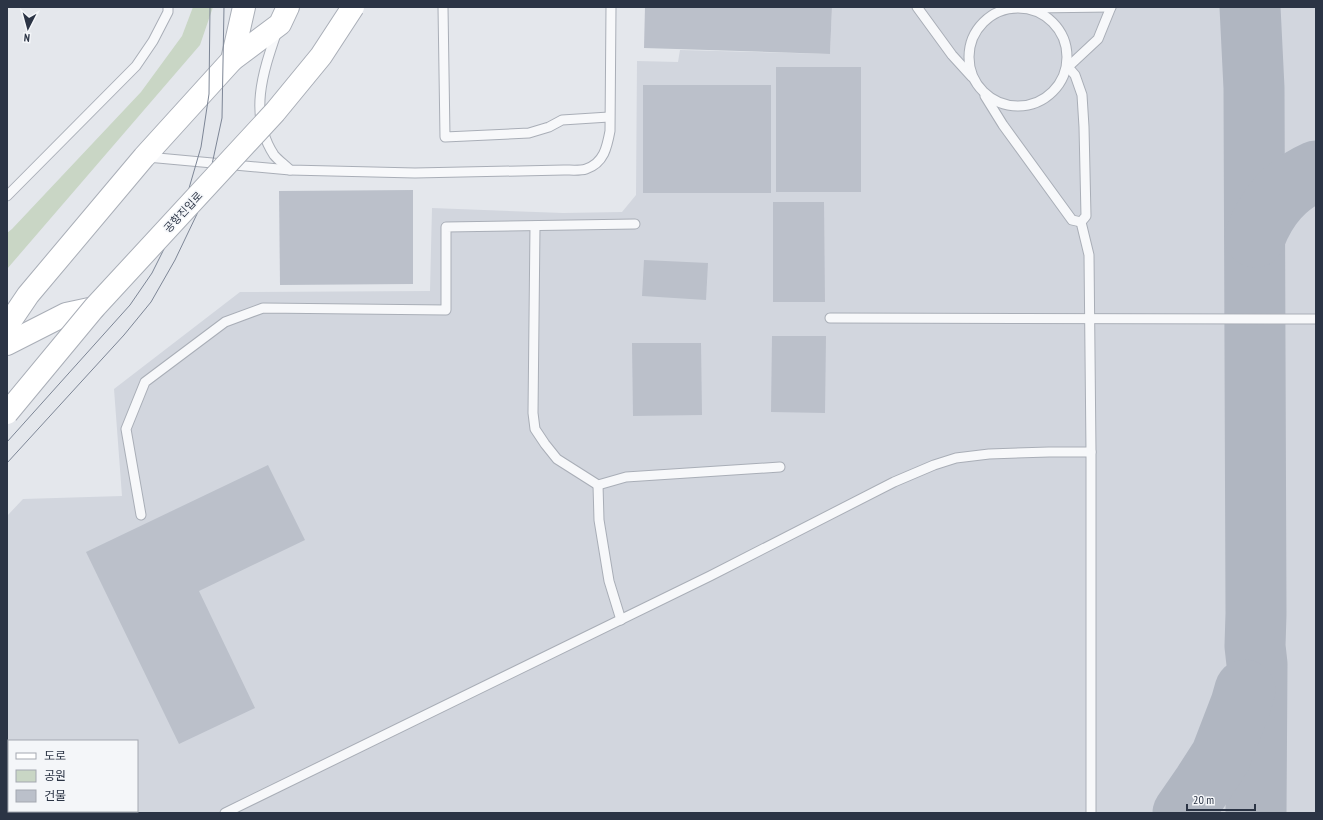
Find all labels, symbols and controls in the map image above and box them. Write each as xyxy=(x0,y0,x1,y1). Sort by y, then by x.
north arrow xyxy=(8,8,48,48)
text: N xyxy=(23,31,31,45)
street label: 공항진입로 xyxy=(161,189,205,235)
legend xyxy=(8,740,138,812)
text: 도로 xyxy=(44,748,66,763)
text: 공원 xyxy=(44,768,66,783)
scale bar xyxy=(1187,786,1255,812)
text: 건물 xyxy=(44,788,66,803)
text: 20 m xyxy=(1193,792,1214,807)

